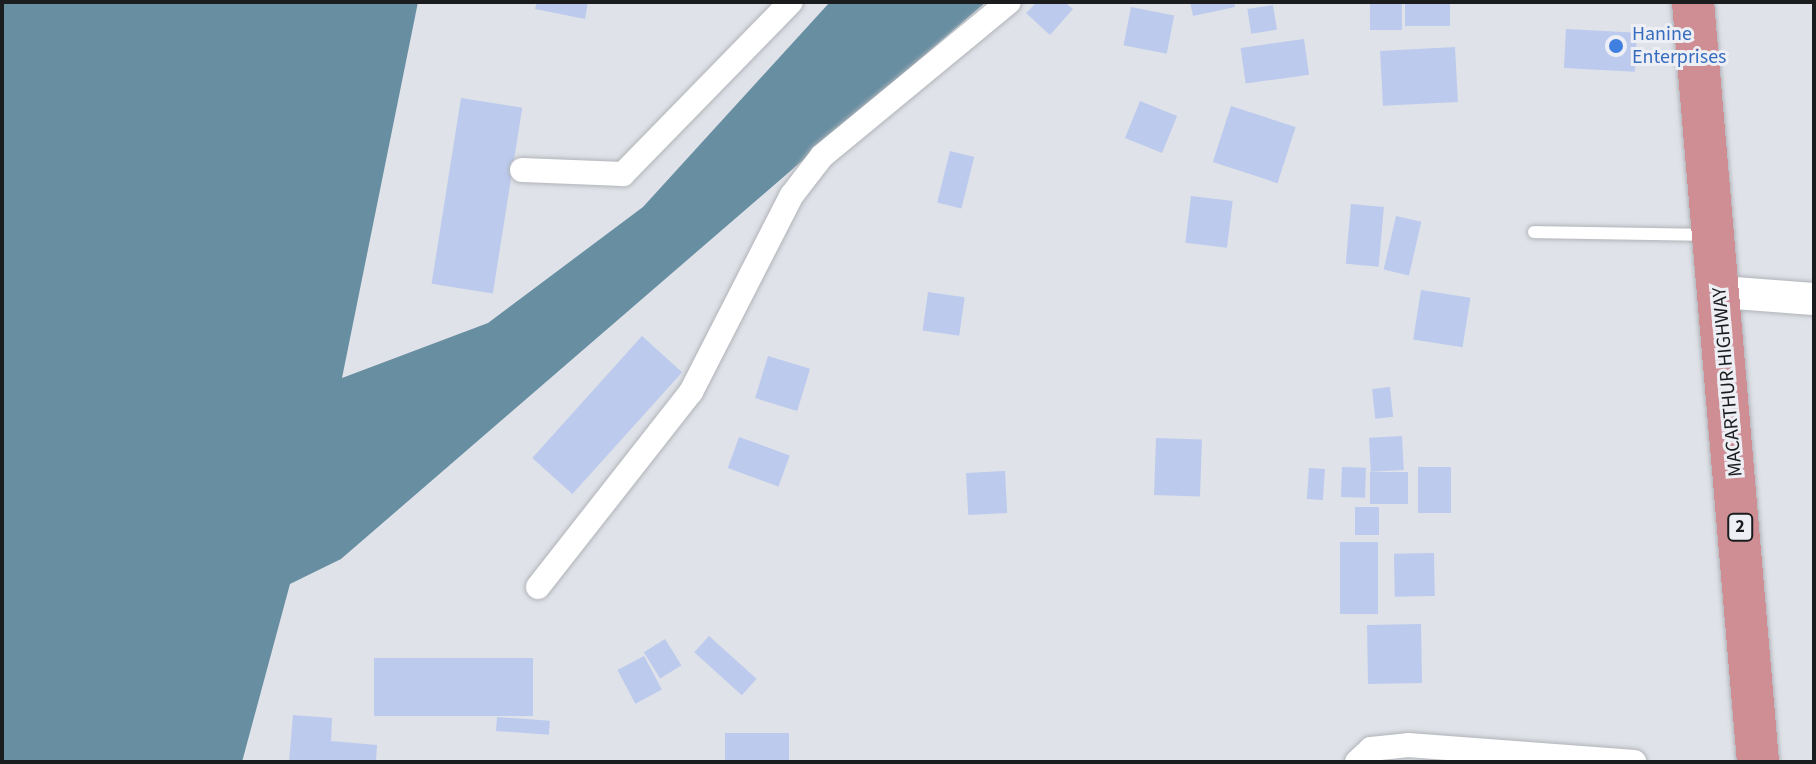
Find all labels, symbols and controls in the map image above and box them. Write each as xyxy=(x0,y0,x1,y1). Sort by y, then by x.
place label: Hanine Enterprises xyxy=(1632,22,1726,69)
marker: Hanine Enterprises xyxy=(1607,37,1625,55)
street label: MACARTHUR HIGHWAY xyxy=(1708,286,1748,478)
road number: 2 xyxy=(1726,513,1754,541)

